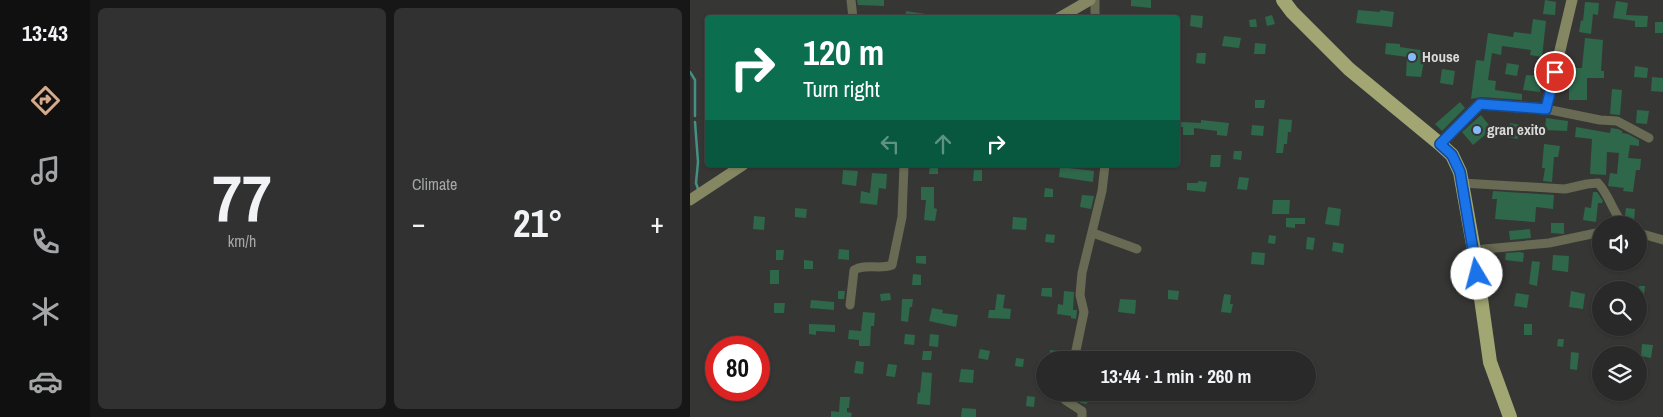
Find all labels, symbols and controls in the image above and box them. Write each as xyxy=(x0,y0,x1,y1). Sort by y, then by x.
text: 13:43 xyxy=(22,18,68,48)
text: 120 m xyxy=(803,29,884,76)
icon: right xyxy=(720,35,785,100)
place label: House xyxy=(1422,46,1460,67)
marker: House xyxy=(1406,51,1418,63)
pin xyxy=(1534,51,1576,93)
icon: arrive xyxy=(1541,58,1569,86)
text: Turn right xyxy=(803,74,880,104)
icon: directions xyxy=(28,83,63,118)
place label: gran exito xyxy=(1487,119,1546,140)
marker: gran exito xyxy=(1471,124,1483,136)
icon: left xyxy=(876,130,904,158)
icon: ahead xyxy=(929,130,957,158)
icon: right xyxy=(982,130,1010,158)
icon: music xyxy=(28,153,63,188)
text: 77 xyxy=(212,154,272,241)
text: Climate xyxy=(412,173,457,195)
text: 21° xyxy=(513,198,563,249)
text: − xyxy=(412,204,425,242)
text: + xyxy=(651,204,664,242)
map controls xyxy=(1592,216,1647,401)
button: sound xyxy=(1592,216,1647,271)
icon: phone xyxy=(28,224,63,259)
text: km/h xyxy=(228,230,256,252)
position arrow xyxy=(1450,247,1502,299)
button: search xyxy=(1592,281,1647,336)
icon: climate xyxy=(28,294,63,329)
speed limit sign: 80 xyxy=(705,336,770,401)
button: layers xyxy=(1592,346,1647,401)
text: 13:44 · 1 min · 260 m xyxy=(1101,363,1251,389)
icon: car xyxy=(28,364,63,399)

